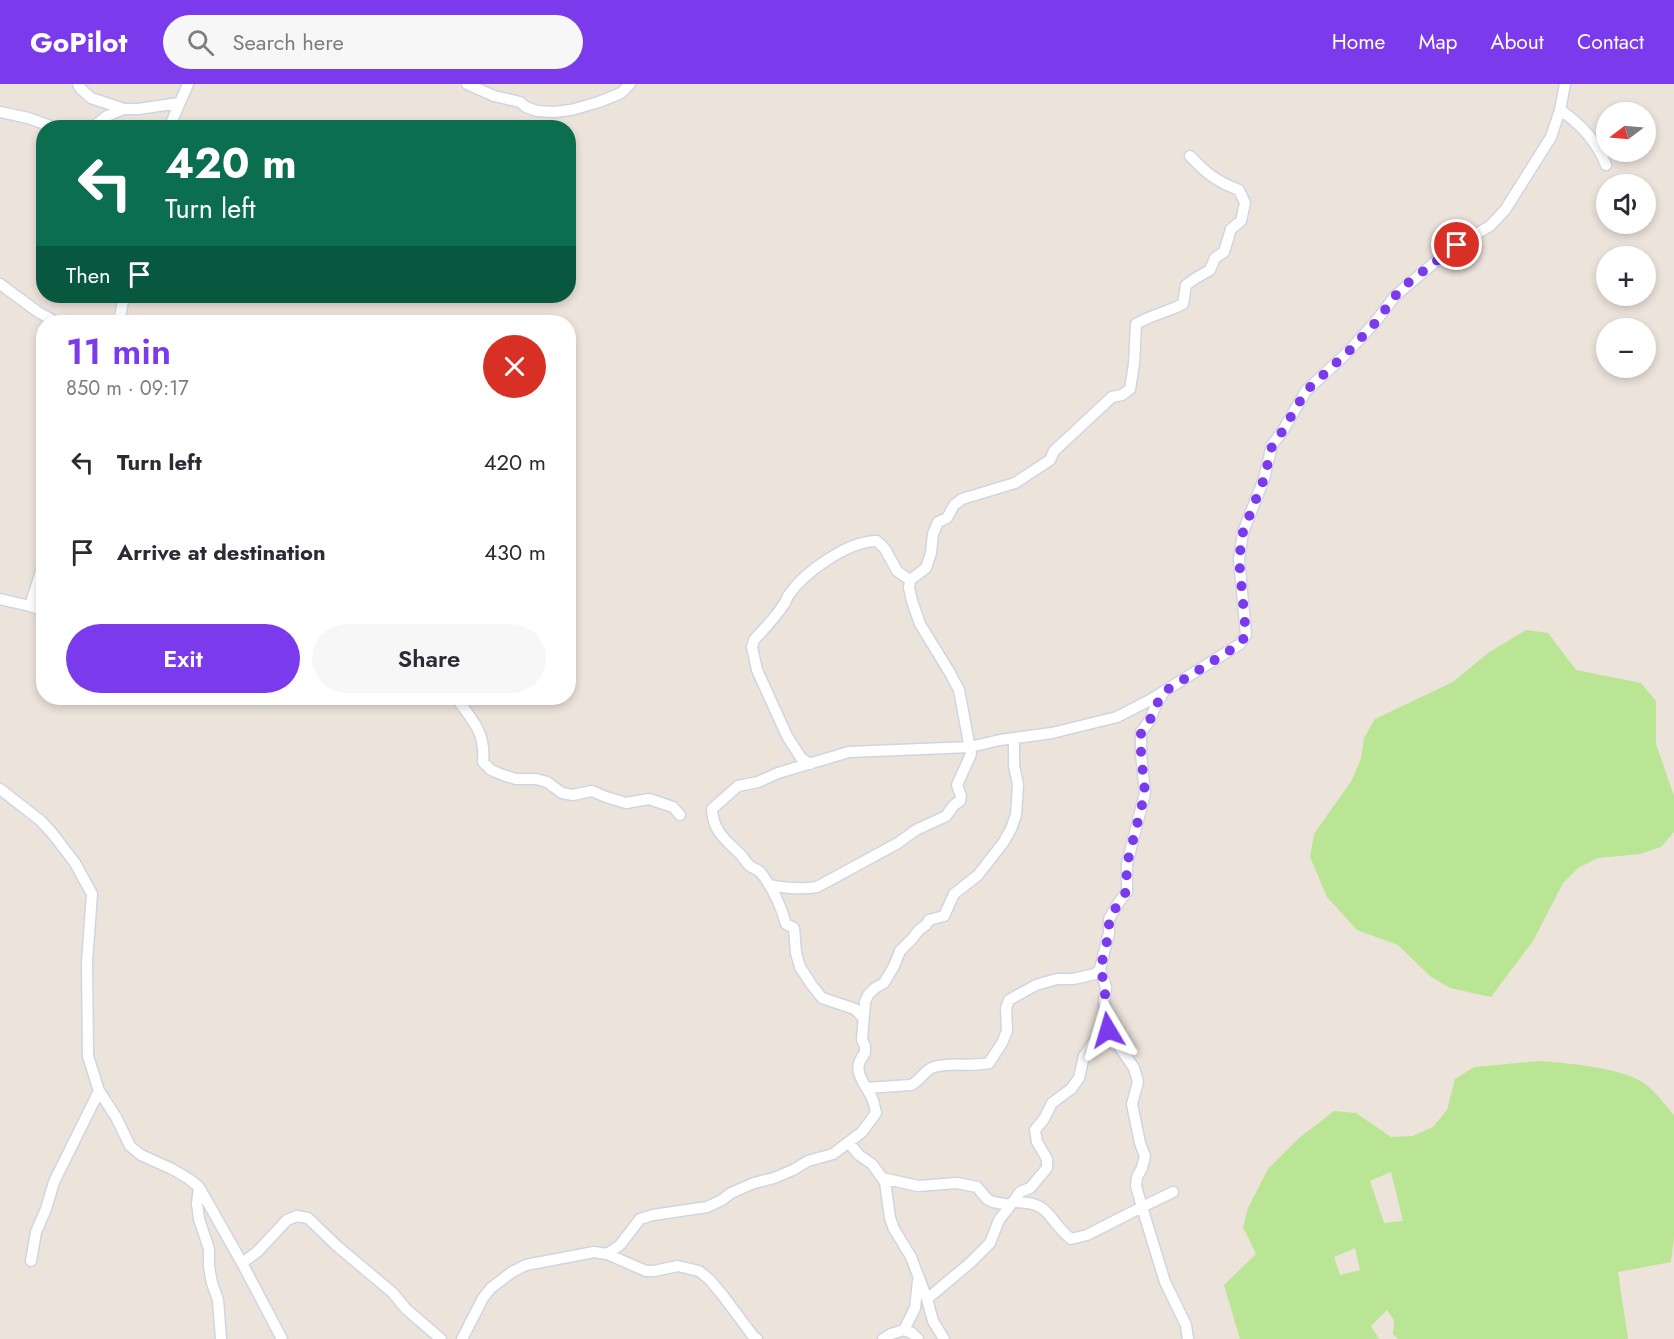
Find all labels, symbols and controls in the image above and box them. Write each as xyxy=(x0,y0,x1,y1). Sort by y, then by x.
search box xyxy=(163,15,583,69)
text: GoPilot xyxy=(30,22,127,63)
icon: search xyxy=(184,26,217,59)
text: Search here xyxy=(232,26,344,58)
text: Home xyxy=(1332,27,1385,57)
text: Map xyxy=(1418,27,1458,57)
text: About xyxy=(1491,27,1544,57)
text: Contact xyxy=(1577,27,1644,57)
north arrow xyxy=(1596,102,1656,162)
map controls xyxy=(1596,102,1656,378)
text: 420 m xyxy=(165,133,297,194)
icon: left xyxy=(66,144,144,222)
button: sound xyxy=(1596,174,1656,234)
text: Turn left xyxy=(165,189,255,228)
pin xyxy=(1431,219,1482,270)
icon: arrive xyxy=(1440,228,1473,261)
button: + xyxy=(1596,246,1656,306)
icon: arrive xyxy=(123,258,156,291)
text: Then xyxy=(66,259,111,291)
button: − xyxy=(1596,318,1656,378)
text: 11 min xyxy=(66,325,171,377)
button: close xyxy=(483,335,546,398)
text: 850 m · 09:17 xyxy=(66,374,189,403)
icon: left xyxy=(66,446,99,479)
text: Turn left xyxy=(117,446,202,478)
text: 420 m xyxy=(484,446,546,478)
icon: arrive xyxy=(66,536,99,569)
text: Arrive at destination xyxy=(117,536,326,568)
text: 430 m xyxy=(484,536,546,568)
button: Exit xyxy=(66,624,300,693)
button: Share xyxy=(312,624,546,693)
position arrow xyxy=(1076,998,1140,1062)

